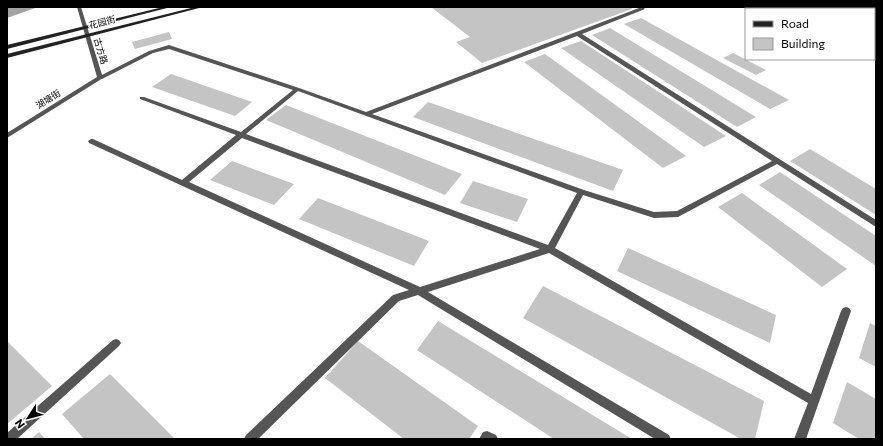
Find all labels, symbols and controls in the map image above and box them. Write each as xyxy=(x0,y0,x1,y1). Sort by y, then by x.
legend xyxy=(745,8,875,60)
street label: 花园街 xyxy=(88,13,116,31)
text: Road xyxy=(781,16,809,30)
street label: 古方路 xyxy=(92,36,110,66)
text: Building xyxy=(781,36,825,50)
street label: 湖塘街 xyxy=(34,87,62,111)
north arrow xyxy=(8,398,48,438)
text: N xyxy=(12,417,27,431)

